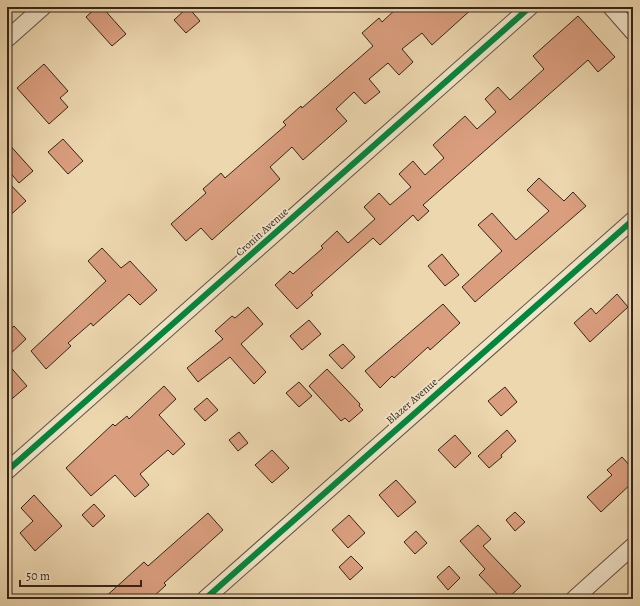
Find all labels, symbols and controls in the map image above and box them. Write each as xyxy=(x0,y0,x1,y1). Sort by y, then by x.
street label: Cronin Avenue xyxy=(232,204,292,260)
street label: Blazer Avenue xyxy=(383,374,441,427)
scale bar xyxy=(20,562,141,588)
text: 50 m xyxy=(26,568,50,584)

